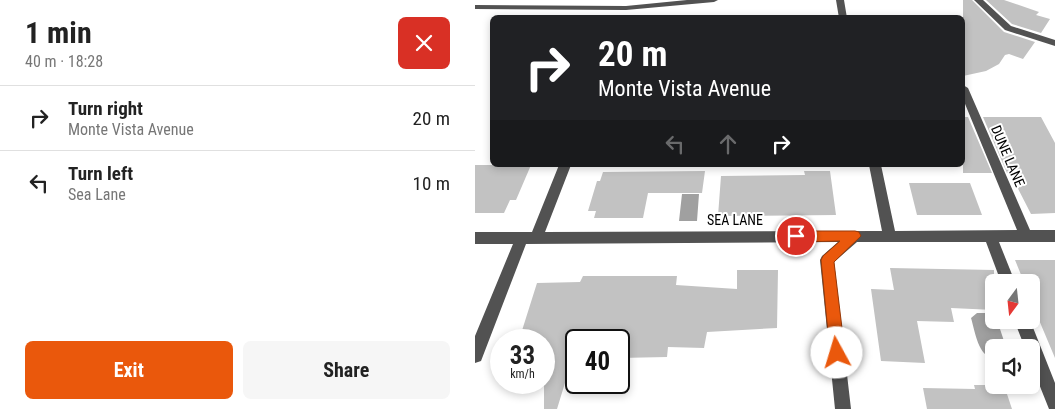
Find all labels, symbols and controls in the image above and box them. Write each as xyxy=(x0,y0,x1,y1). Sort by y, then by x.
text: 1 min xyxy=(25,15,92,50)
button: close xyxy=(398,17,450,69)
text: 20 m xyxy=(598,34,667,75)
icon: right xyxy=(515,35,580,100)
text: 40 m · 18:28 xyxy=(25,52,103,71)
text: Monte Vista Avenue xyxy=(598,76,771,101)
text: Turn right xyxy=(68,97,143,120)
icon: right xyxy=(25,104,53,132)
text: 20 m xyxy=(413,107,450,130)
text: Monte Vista Avenue xyxy=(68,120,194,139)
street label: DUNE LANE xyxy=(988,123,1028,189)
icon: left xyxy=(661,130,689,158)
icon: ahead xyxy=(714,130,742,158)
icon: right xyxy=(767,130,795,158)
text: Turn left xyxy=(68,162,133,185)
icon: left xyxy=(25,169,53,197)
text: 10 m xyxy=(413,172,450,195)
text: Sea Lane xyxy=(68,185,126,204)
street label: SEA LANE xyxy=(707,212,763,228)
pin xyxy=(775,215,817,257)
icon: arrive xyxy=(782,222,810,250)
north arrow xyxy=(985,274,1040,329)
map controls xyxy=(985,274,1040,394)
position arrow xyxy=(810,326,862,378)
speed limit sign: 40 xyxy=(565,329,630,394)
button: sound xyxy=(985,339,1040,394)
button: Exit xyxy=(25,341,233,399)
button: Share xyxy=(243,341,450,399)
text: 33 xyxy=(510,341,535,370)
text: km/h xyxy=(510,367,535,381)

